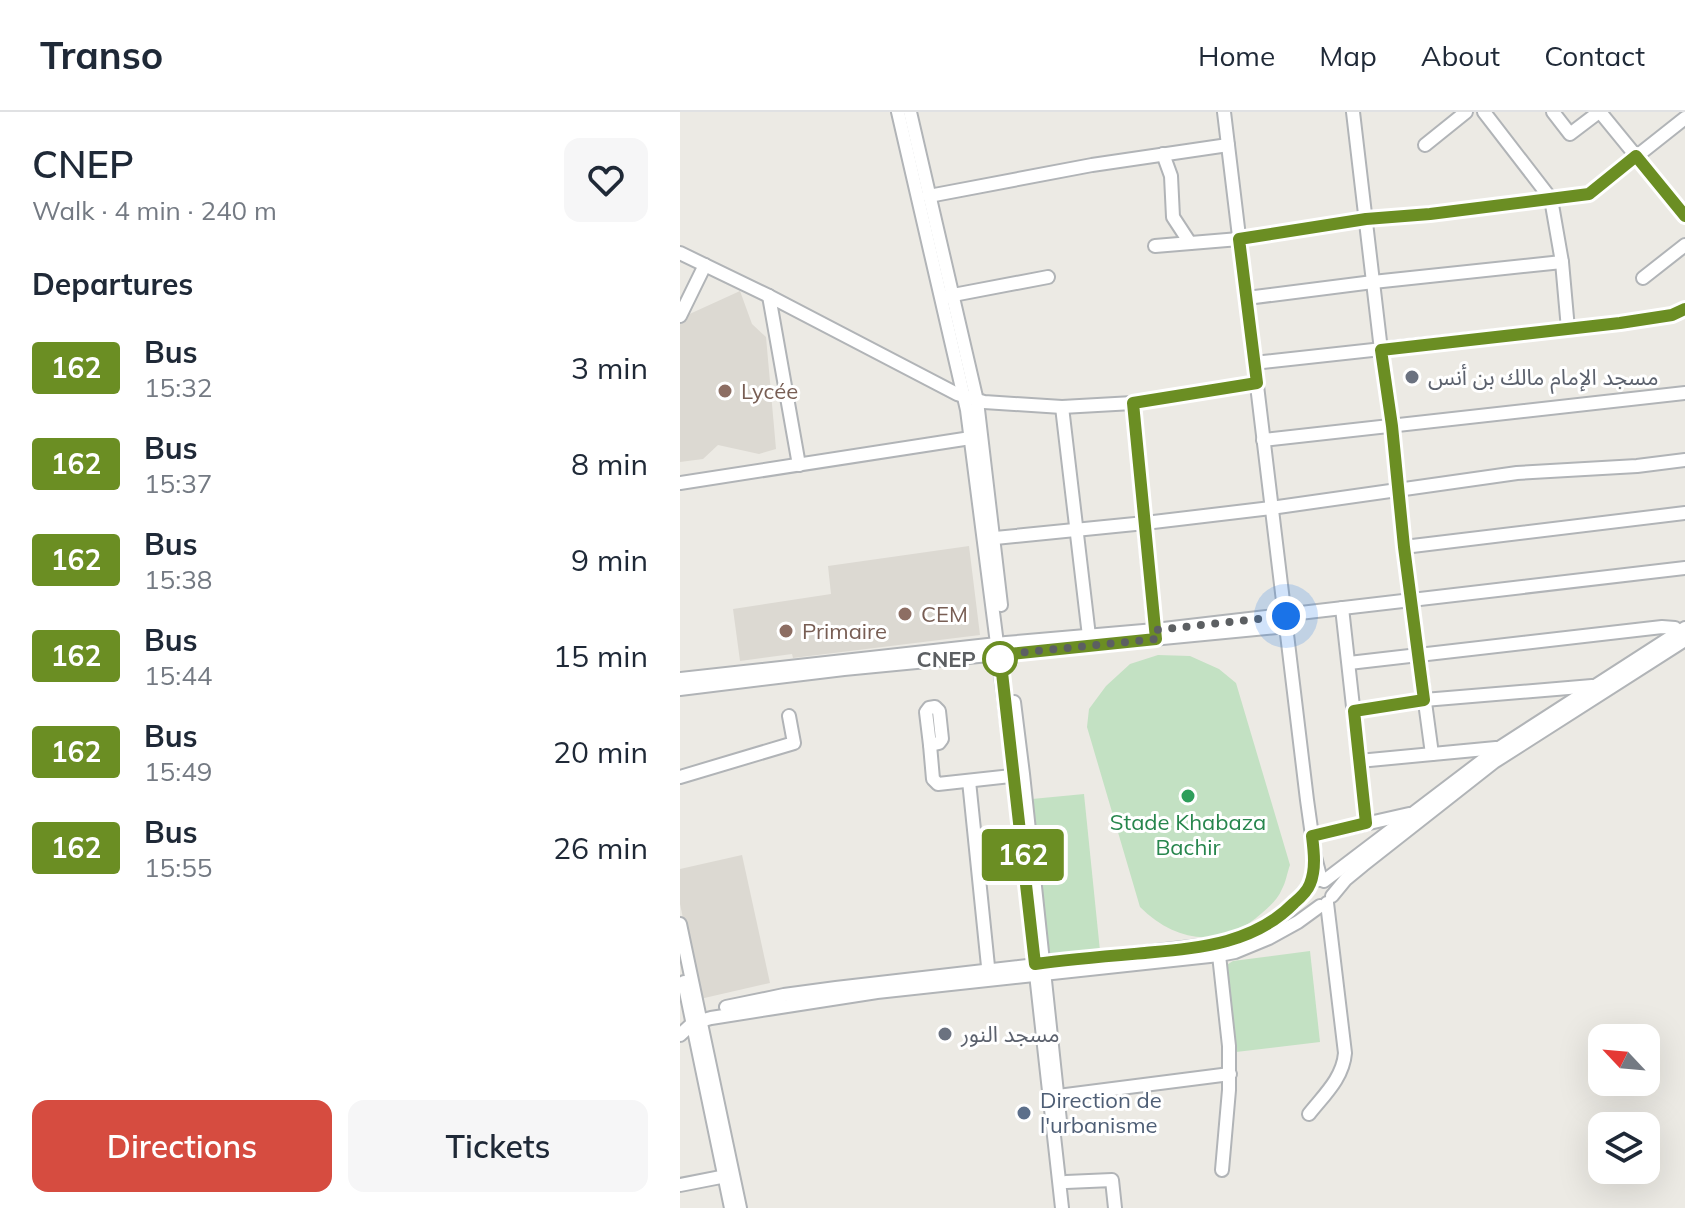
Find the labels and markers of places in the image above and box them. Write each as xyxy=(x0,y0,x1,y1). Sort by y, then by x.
place label: مسجد الإمام مالك بن أنس xyxy=(1428,363,1659,394)
marker: مسجد الإمام مالك بن أنس xyxy=(1403,368,1421,386)
place label: Lycée xyxy=(741,377,798,405)
marker: Lycée xyxy=(716,382,734,400)
place label: CEM xyxy=(921,600,968,628)
marker: CEM xyxy=(896,605,914,623)
place label: Primaire xyxy=(802,617,887,645)
marker: Primaire xyxy=(777,622,795,640)
marker: CNEP xyxy=(983,642,1017,676)
place label: CNEP xyxy=(917,645,976,673)
marker: Stade Khabaza Bachir xyxy=(1179,787,1197,805)
place label: Stade Khabaza Bachir xyxy=(1110,808,1266,861)
place label: مسجد النور xyxy=(960,1020,1060,1048)
marker: مسجد النور xyxy=(936,1025,954,1043)
place label: Direction de l'urbanisme xyxy=(1040,1086,1162,1139)
marker: Direction de l'urbanisme xyxy=(1015,1104,1033,1122)

